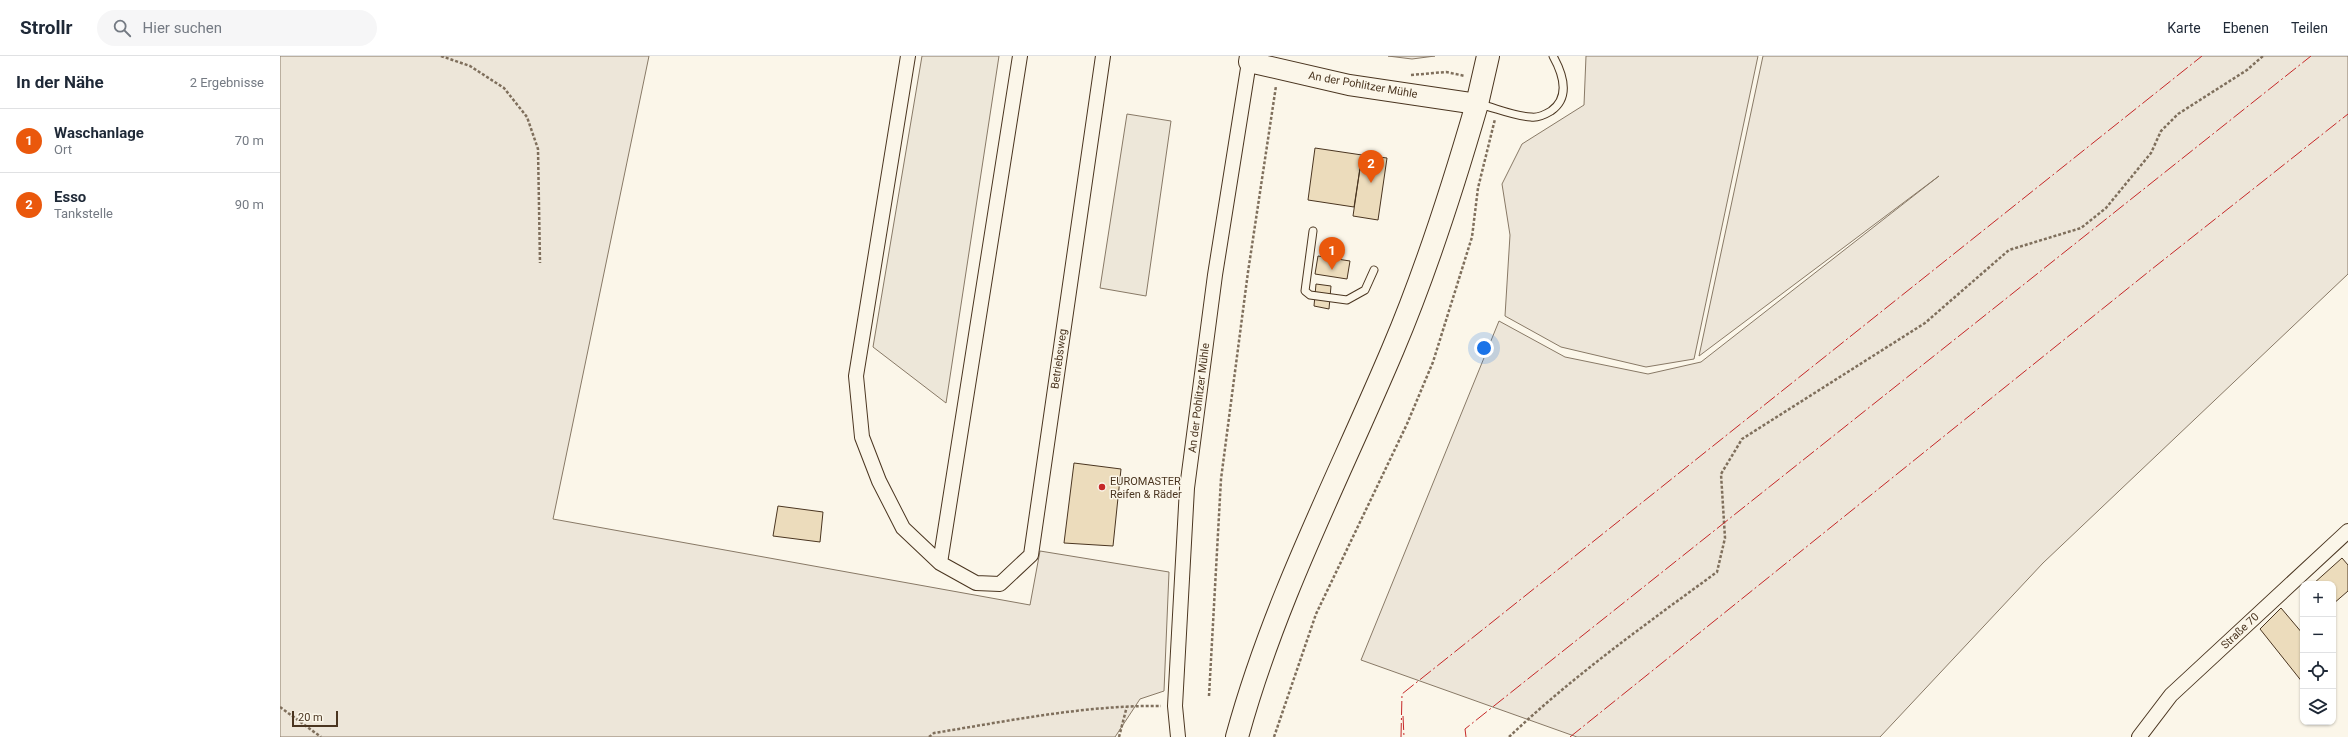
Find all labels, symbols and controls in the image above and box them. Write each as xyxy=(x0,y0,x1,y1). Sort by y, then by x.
search box xyxy=(97,10,377,46)
text: Strollr xyxy=(20,16,73,39)
icon: search xyxy=(111,17,133,39)
text: Hier suchen xyxy=(143,19,222,37)
text: Karte xyxy=(2167,20,2201,36)
text: Ebenen xyxy=(2223,20,2269,36)
text: Teilen xyxy=(2291,20,2328,36)
street label: An der Pohlitzer Mühle xyxy=(1307,69,1419,101)
text: In der Nähe xyxy=(16,72,104,92)
text: 2 Ergebnisse xyxy=(190,75,264,90)
text: Waschanlage xyxy=(54,124,144,142)
text: 1 xyxy=(25,133,33,148)
text: 70 m xyxy=(235,133,264,148)
text: Ort xyxy=(54,142,72,157)
pin: 2 xyxy=(1358,150,1384,183)
text: Esso xyxy=(54,188,86,206)
text: 2 xyxy=(25,197,33,212)
text: 90 m xyxy=(235,197,264,212)
text: Tankstelle xyxy=(54,206,113,221)
pin: 1 xyxy=(1319,237,1345,270)
street label: Betriebsweg xyxy=(1048,328,1070,390)
your location xyxy=(1474,338,1494,358)
street label: An der Pohlitzer Mühle xyxy=(1186,342,1212,454)
place label: EUROMASTER Reifen & Räder xyxy=(1110,475,1182,501)
marker: EUROMASTER Reifen & Räder xyxy=(1097,482,1107,492)
map controls xyxy=(2300,581,2336,725)
button: + xyxy=(2300,581,2336,617)
street label: Straße 70 xyxy=(2218,610,2262,652)
button: − xyxy=(2300,617,2336,653)
button: locate xyxy=(2300,653,2336,689)
button: layers xyxy=(2300,689,2336,725)
scale bar xyxy=(292,709,338,728)
text: 20 m xyxy=(298,711,323,724)

